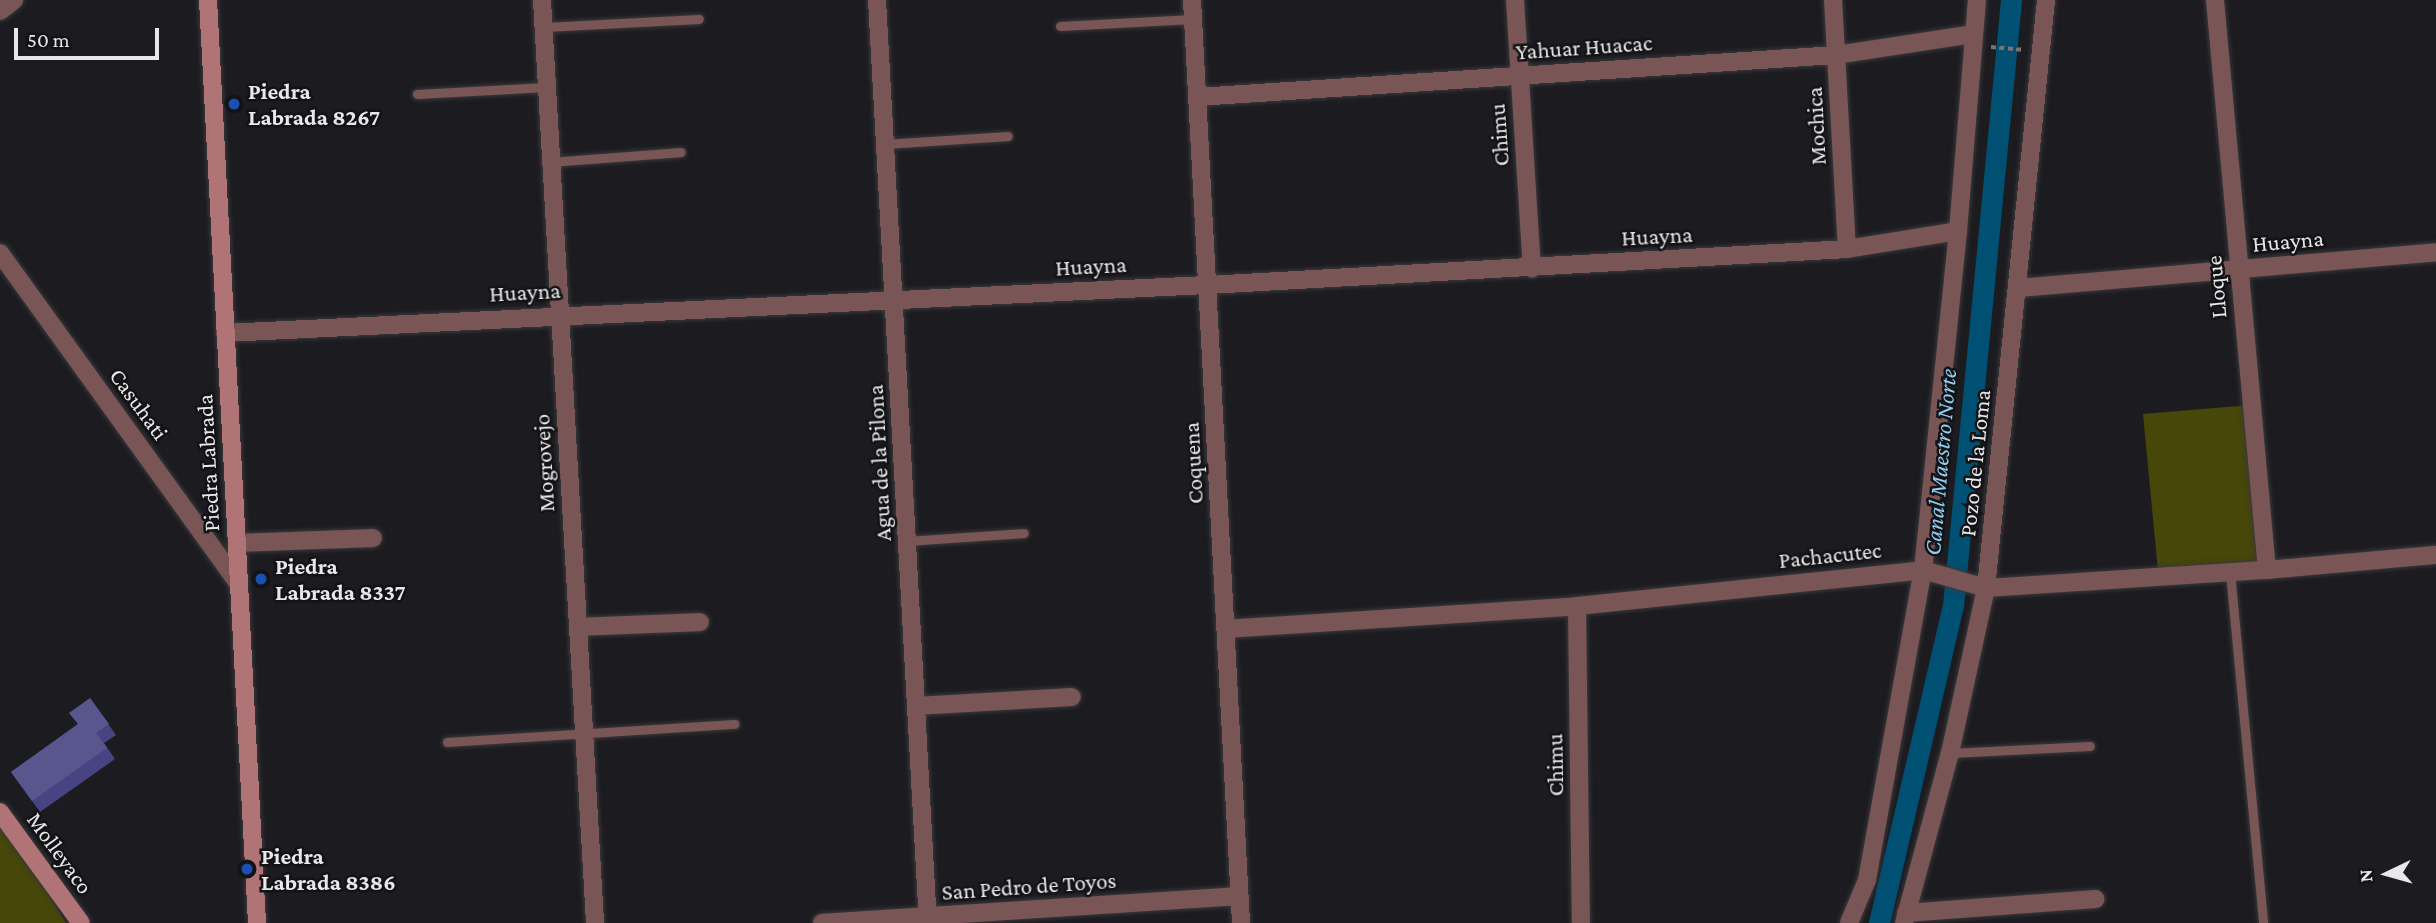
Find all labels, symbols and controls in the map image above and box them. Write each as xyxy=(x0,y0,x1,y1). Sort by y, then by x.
scale bar xyxy=(18,14,163,58)
text: 50 m xyxy=(27,28,70,52)
street label: Yahuar Huacac xyxy=(1515,28,1653,66)
place label: Piedra Labrada 8267 xyxy=(248,77,380,131)
street label: Mochica xyxy=(1800,86,1832,166)
marker: Piedra Labrada 8267 xyxy=(226,96,242,112)
street label: Chimu xyxy=(1483,103,1515,167)
street label: Huayna xyxy=(1621,220,1693,252)
street label: Huayna xyxy=(2251,224,2325,258)
street label: Huayna xyxy=(1055,250,1127,282)
street label: Lloque xyxy=(2200,254,2232,320)
street label: Huayna xyxy=(489,276,561,308)
street label: Casuhati xyxy=(104,363,174,445)
water label: Canal Maestro Norte xyxy=(1918,368,1962,556)
street label: Agua de la Pilona xyxy=(861,384,897,542)
street label: Pozo de la Loma xyxy=(1954,388,1996,538)
street label: Piedra Labrada xyxy=(191,394,225,532)
street label: Mogrovejo xyxy=(528,413,560,513)
street label: Coquena xyxy=(1177,421,1209,505)
street label: Pachacutec xyxy=(1777,536,1883,574)
place label: Piedra Labrada 8337 xyxy=(275,552,406,606)
marker: Piedra Labrada 8337 xyxy=(253,571,269,587)
street label: Chimu xyxy=(1541,733,1569,797)
street label: Molleyaco xyxy=(21,807,99,899)
north arrow xyxy=(2352,839,2422,909)
place label: Piedra Labrada 8386 xyxy=(261,842,396,896)
marker: Piedra Labrada 8386 xyxy=(239,861,255,877)
street label: San Pedro de Toyos xyxy=(941,866,1117,906)
text: N xyxy=(2355,869,2377,883)

